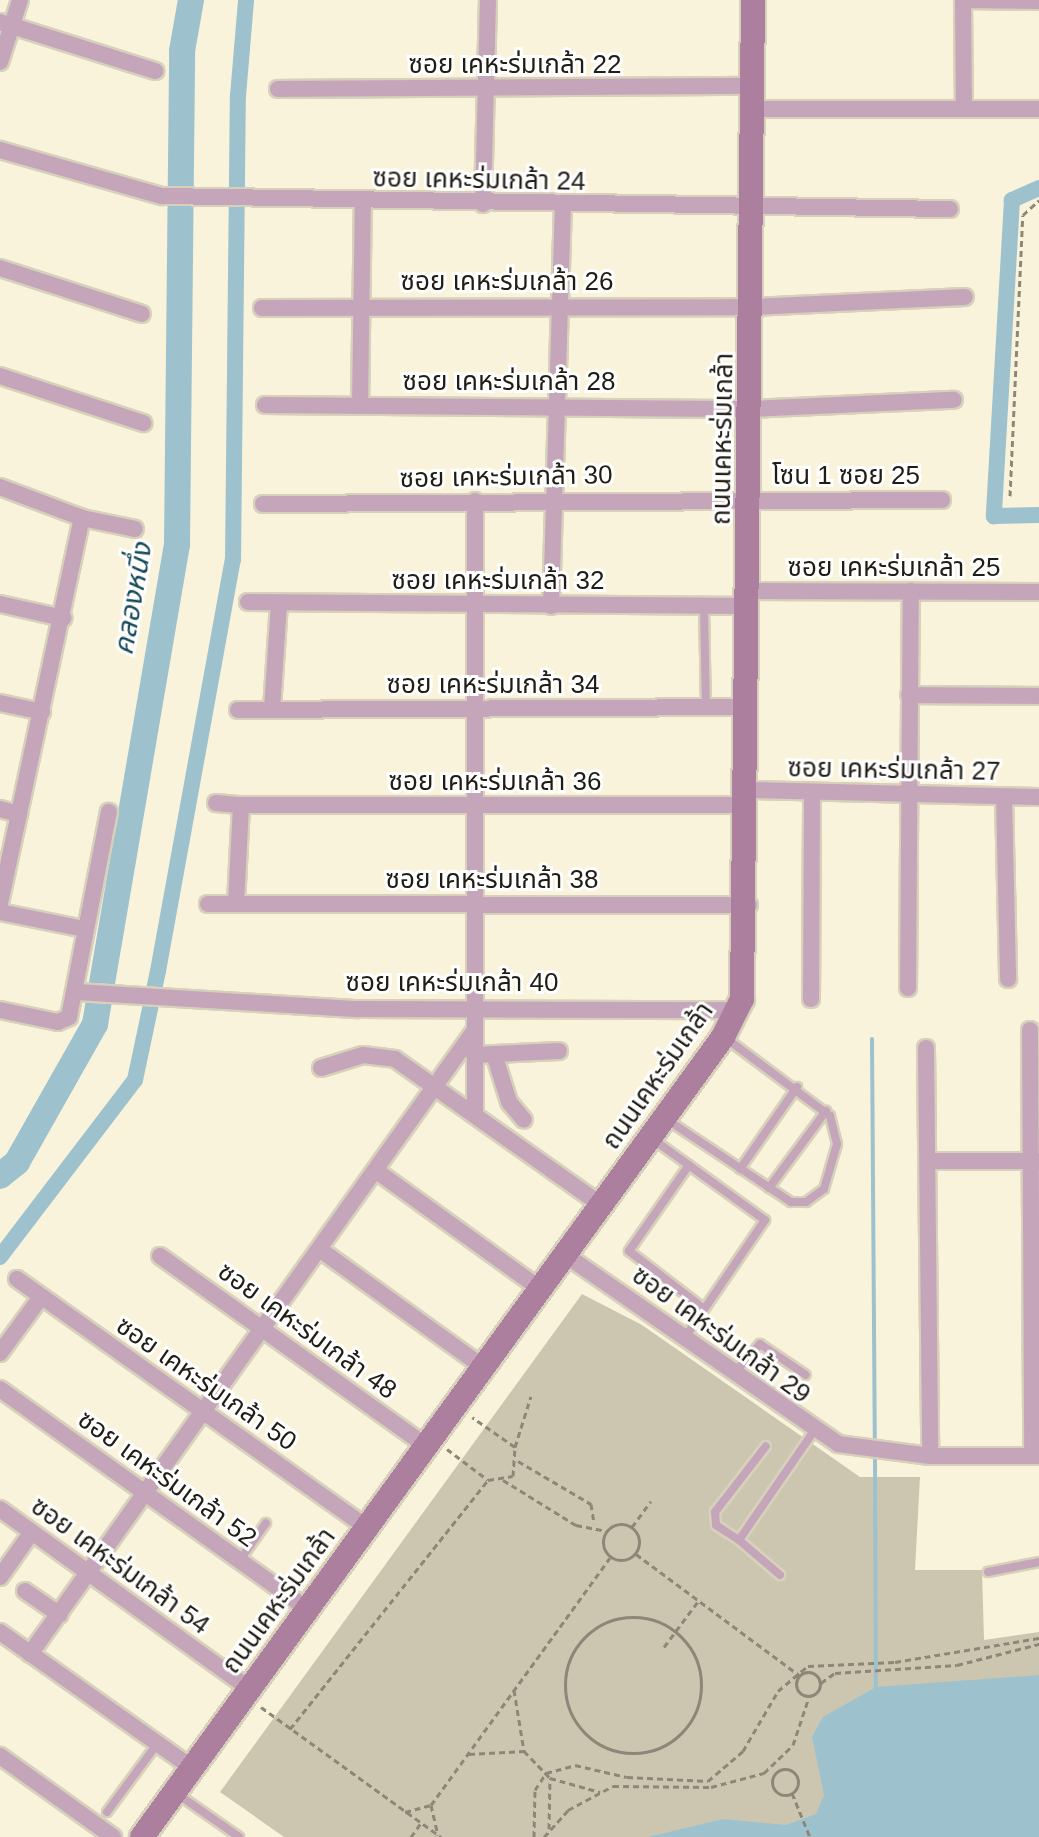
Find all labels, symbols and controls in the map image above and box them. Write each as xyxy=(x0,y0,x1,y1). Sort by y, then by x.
street label: ซอย เคหะร่มเกล้า 22 xyxy=(409,49,621,81)
street label: ซอย เคหะร่มเกล้า 24 xyxy=(372,163,586,197)
street label: ซอย เคหะร่มเกล้า 26 xyxy=(401,266,613,298)
street label: ถนนเคหะร่มเกล้า xyxy=(706,353,740,525)
street label: ซอย เคหะร่มเกล้า 28 xyxy=(403,366,615,398)
street label: ซอย เคหะร่มเกล้า 30 xyxy=(399,460,613,494)
street label: โซน 1 ซอย 25 xyxy=(772,460,920,492)
water label: คลองหนึ่ง xyxy=(107,540,159,658)
street label: ซอย เคหะร่มเกล้า 25 xyxy=(788,552,1000,584)
street label: ซอย เคหะร่มเกล้า 32 xyxy=(392,565,604,597)
street label: ซอย เคหะร่มเกล้า 34 xyxy=(387,669,599,701)
street label: ซอย เคหะร่มเกล้า 27 xyxy=(787,753,1001,787)
street label: ซอย เคหะร่มเกล้า 36 xyxy=(389,766,601,798)
street label: ซอย เคหะร่มเกล้า 38 xyxy=(386,864,598,896)
street label: ซอย เคหะร่มเกล้า 40 xyxy=(346,967,558,999)
street label: ถนนเคหะร่มเกล้า xyxy=(596,996,720,1156)
street label: ซอย เคหะร่มเกล้า 48 xyxy=(212,1256,402,1406)
street label: ซอย เคหะร่มเกล้า 29 xyxy=(626,1260,816,1410)
street label: ซอย เคหะร่มเกล้า 50 xyxy=(110,1310,302,1458)
street label: ซอย เคหะร่มเกล้า 52 xyxy=(72,1404,262,1554)
street label: ซอย เคหะร่มเกล้า 54 xyxy=(25,1491,215,1641)
street label: ถนนเคหะร่มเกล้า xyxy=(216,1522,342,1680)

